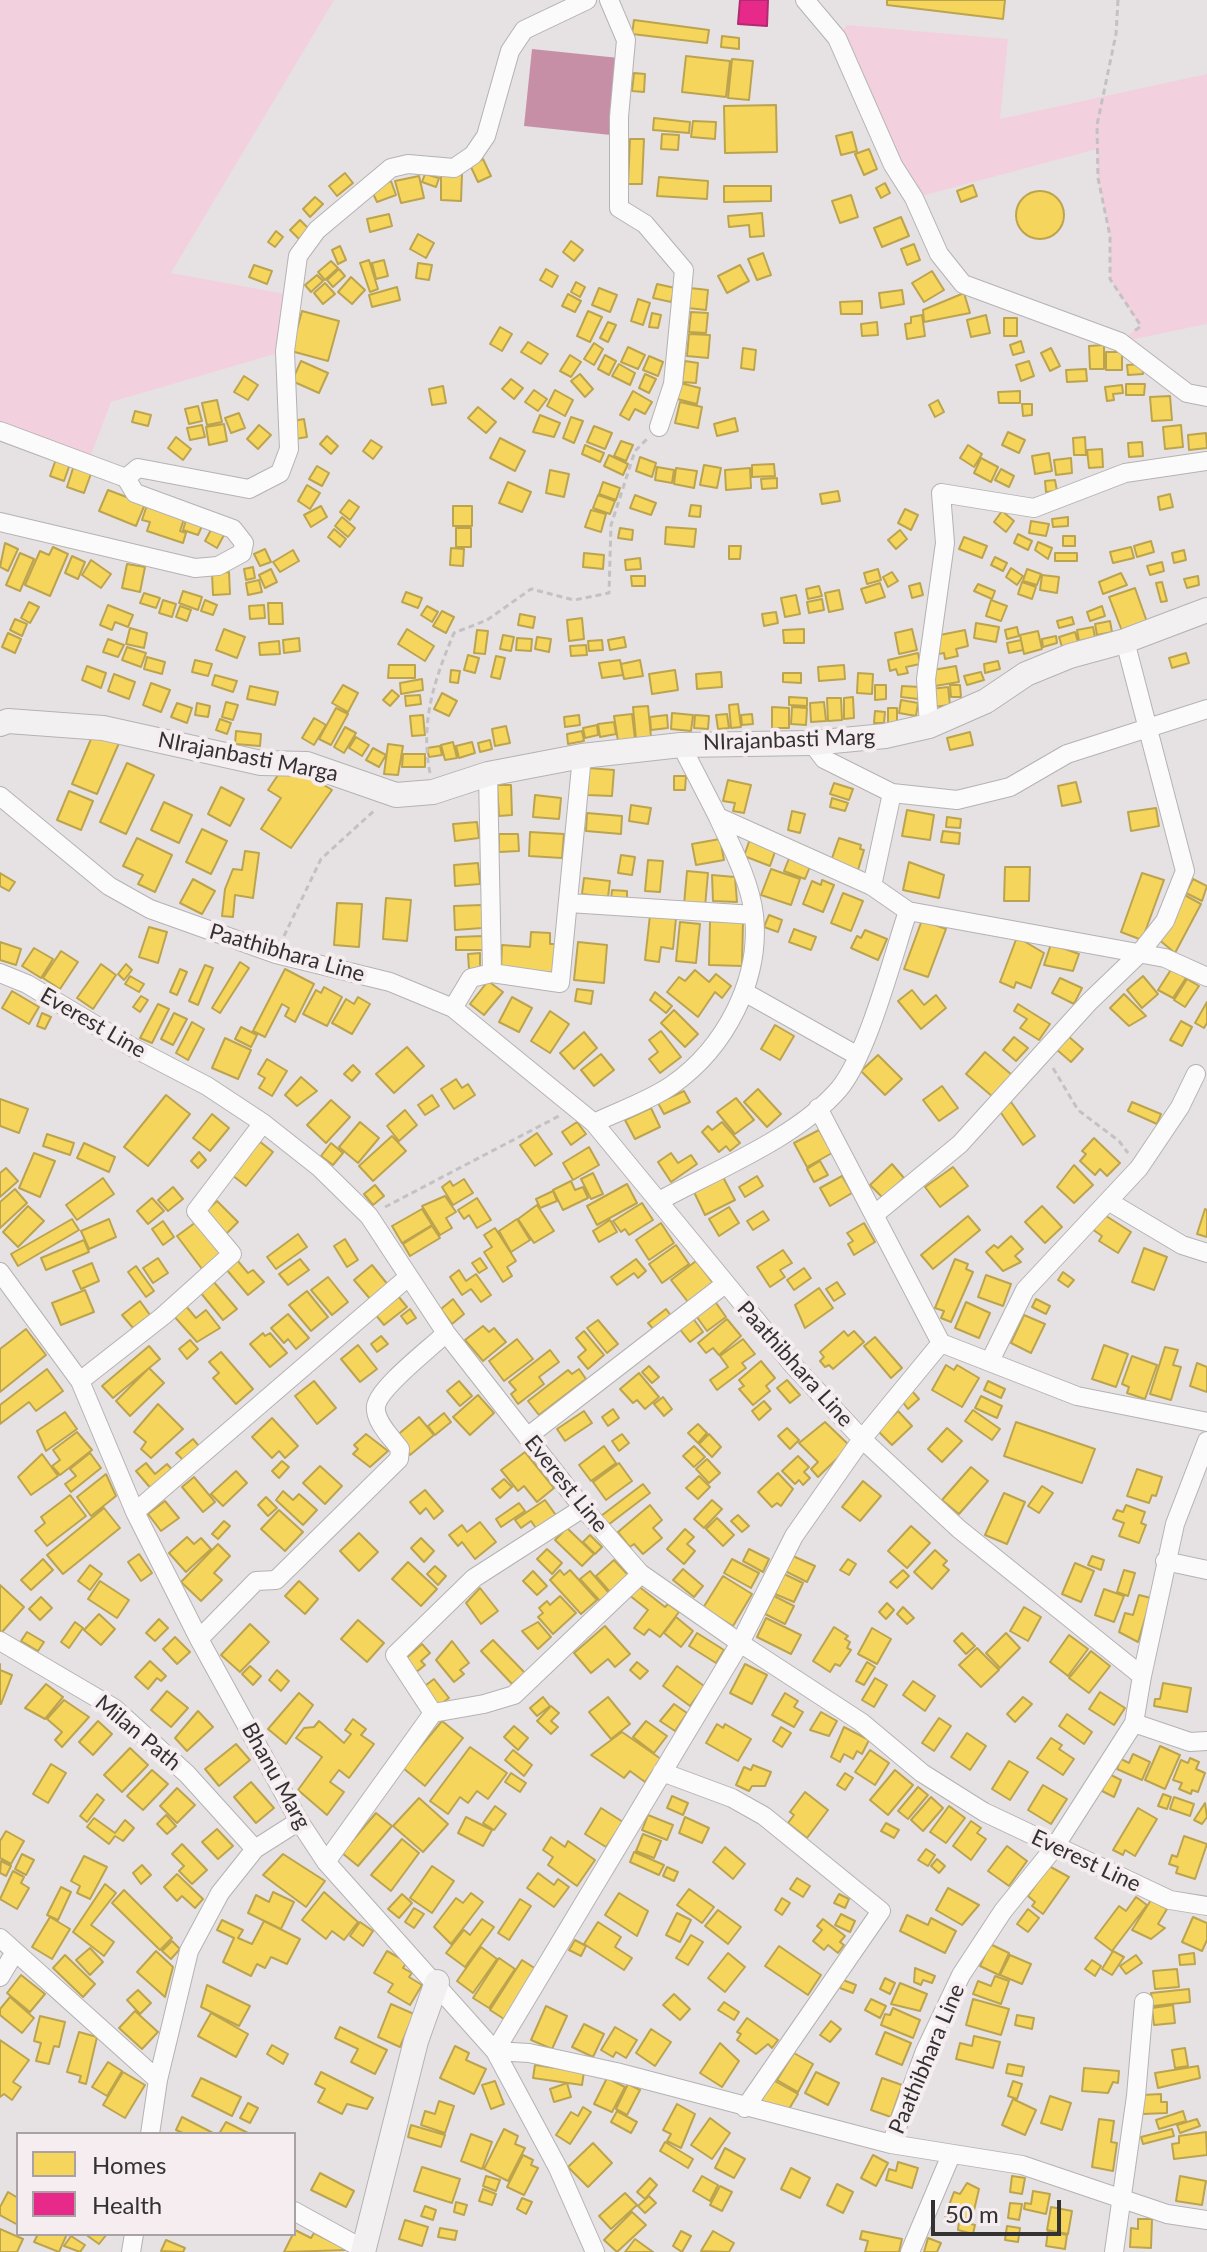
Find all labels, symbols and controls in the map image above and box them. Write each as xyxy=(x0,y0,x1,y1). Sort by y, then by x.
street label: NIrajanbasti Marg xyxy=(702,724,876,756)
street label: NIrajanbasti Marga xyxy=(156,727,340,787)
street label: Paathibhara Line xyxy=(206,918,368,988)
street label: Everest Line xyxy=(36,982,150,1064)
street label: Paathibhara Line xyxy=(732,1296,858,1432)
street label: Everest Line xyxy=(519,1430,613,1538)
street label: Milan Path xyxy=(90,1690,186,1776)
street label: Bhanu Marg xyxy=(236,1718,316,1834)
street label: Everest Line xyxy=(1027,1824,1145,1898)
street label: Paathibhara Line xyxy=(884,1980,970,2138)
legend xyxy=(16,2132,296,2236)
text: Homes xyxy=(92,2150,166,2179)
scale bar xyxy=(935,2184,1065,2234)
text: Health xyxy=(92,2190,162,2219)
text: 50 m xyxy=(945,2199,999,2228)

